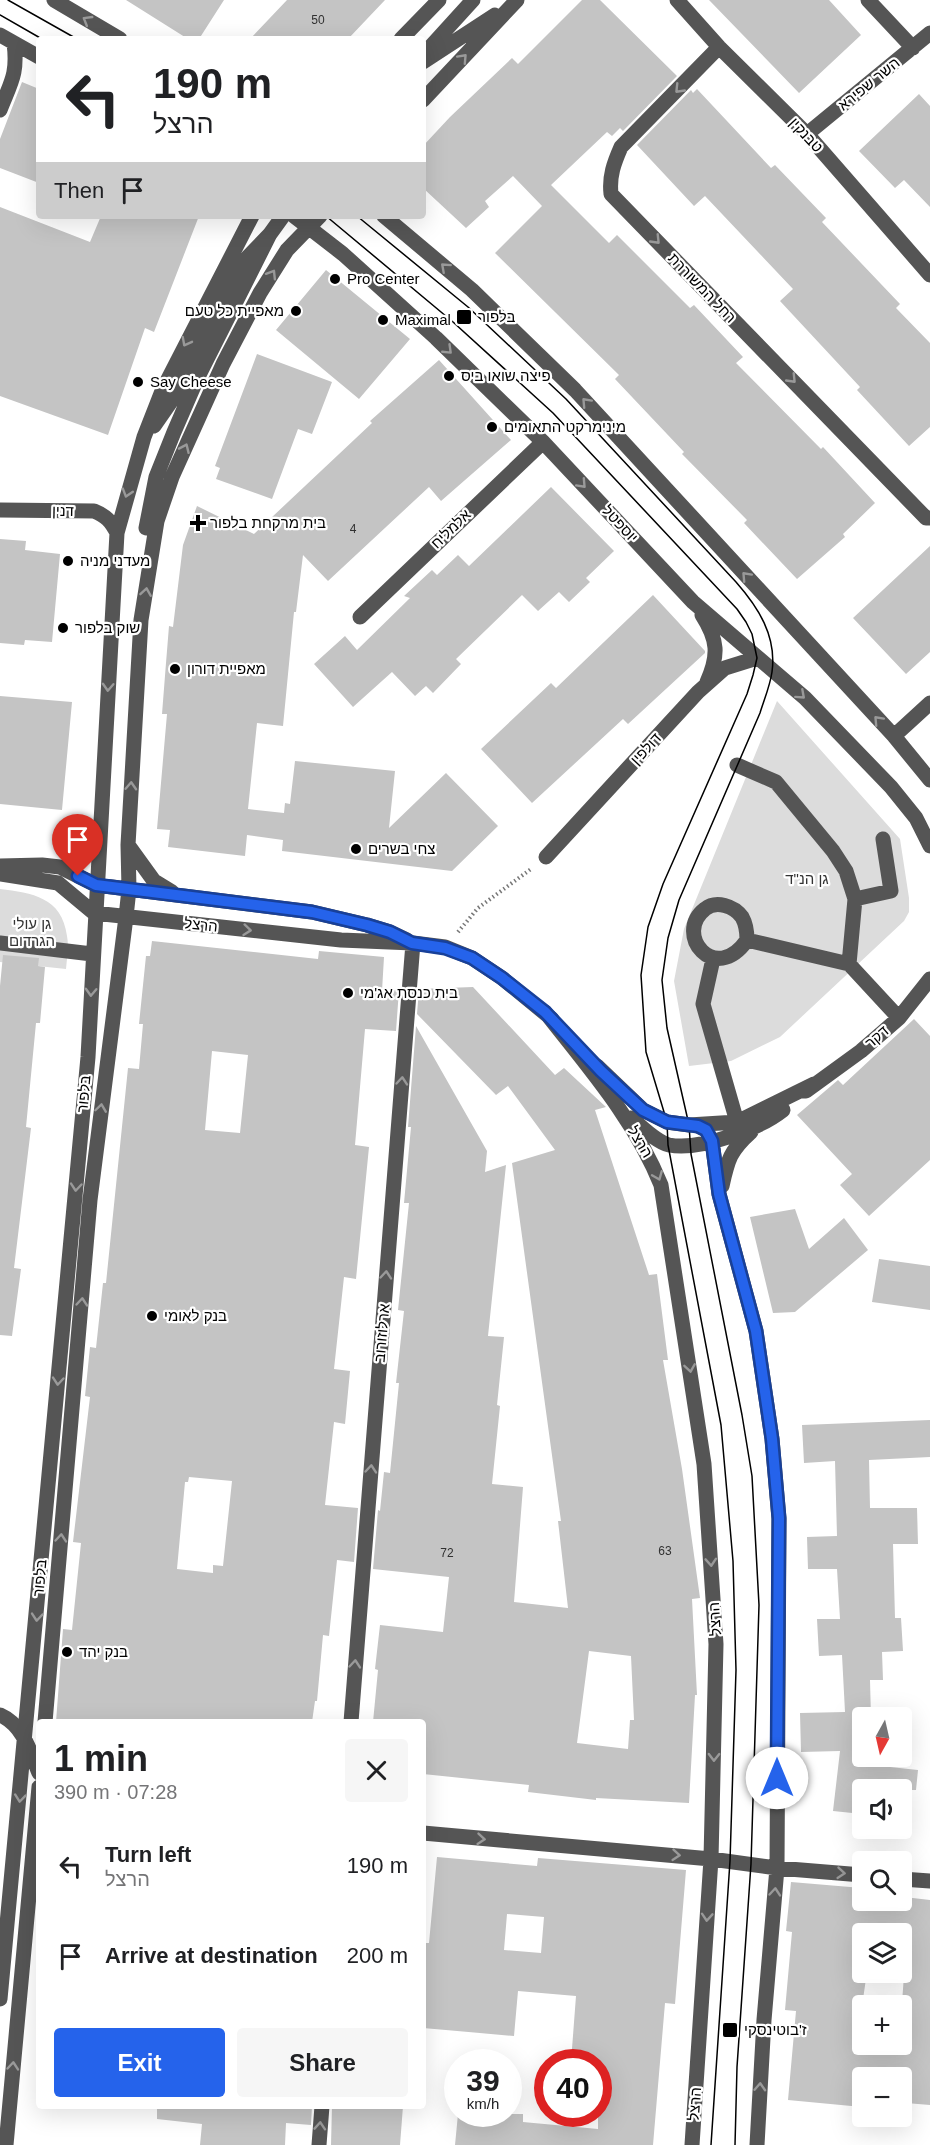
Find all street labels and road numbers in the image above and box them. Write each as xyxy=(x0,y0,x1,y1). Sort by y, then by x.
street label: השר שפירא xyxy=(835,54,903,114)
street label: טבנקין xyxy=(786,114,827,155)
street label: רחל המשוררת xyxy=(665,249,740,326)
street label: דנין xyxy=(52,502,74,519)
street label: יוספטל xyxy=(599,502,642,546)
street label: אלמליח xyxy=(427,505,474,552)
street label: דולפין xyxy=(627,729,664,768)
street label: הרצל xyxy=(183,914,219,935)
street label: דקר xyxy=(862,1022,892,1051)
street label: בלפור xyxy=(73,1075,94,1113)
street label: הרצל xyxy=(624,1123,656,1161)
street label: ארלוזורוב xyxy=(370,1302,393,1363)
street label: בלפור xyxy=(29,1559,50,1597)
street label: הרצל xyxy=(705,1602,724,1636)
street label: הרצל xyxy=(685,2087,704,2121)

